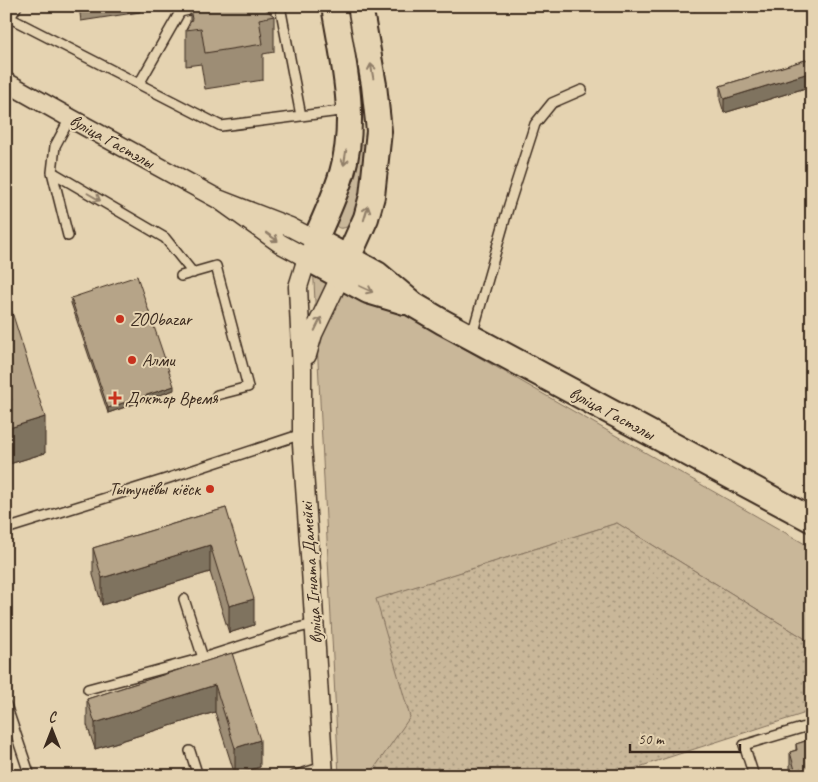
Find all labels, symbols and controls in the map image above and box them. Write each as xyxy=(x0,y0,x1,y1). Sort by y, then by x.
one-way arrow xyxy=(366,63,376,79)
street label: вуліца Гастэлы xyxy=(66,109,159,174)
one-way arrow xyxy=(339,150,349,166)
one-way arrow xyxy=(87,192,101,202)
one-way arrow xyxy=(362,206,372,222)
one-way arrow xyxy=(265,232,279,242)
one-way arrow xyxy=(358,284,373,294)
place label: ZOObazar xyxy=(130,308,193,330)
marker: ZOObazar xyxy=(114,313,126,325)
one-way arrow xyxy=(314,317,323,332)
place label: Алми xyxy=(142,349,176,371)
marker: Алми xyxy=(126,354,138,366)
street label: вуліца Гастэлы xyxy=(566,381,660,445)
place label: Доктор Время xyxy=(125,387,219,409)
marker: Доктор Время xyxy=(109,392,121,404)
place label: Тытунёвы кіёск xyxy=(109,478,201,500)
marker: Тытунёвы кіёск xyxy=(204,483,216,495)
street label: вуліца Ігната Дамейкі xyxy=(295,499,327,645)
north arrow xyxy=(28,704,78,754)
text: С xyxy=(49,709,58,726)
scale bar xyxy=(630,722,740,754)
text: 50 m xyxy=(638,730,665,749)

